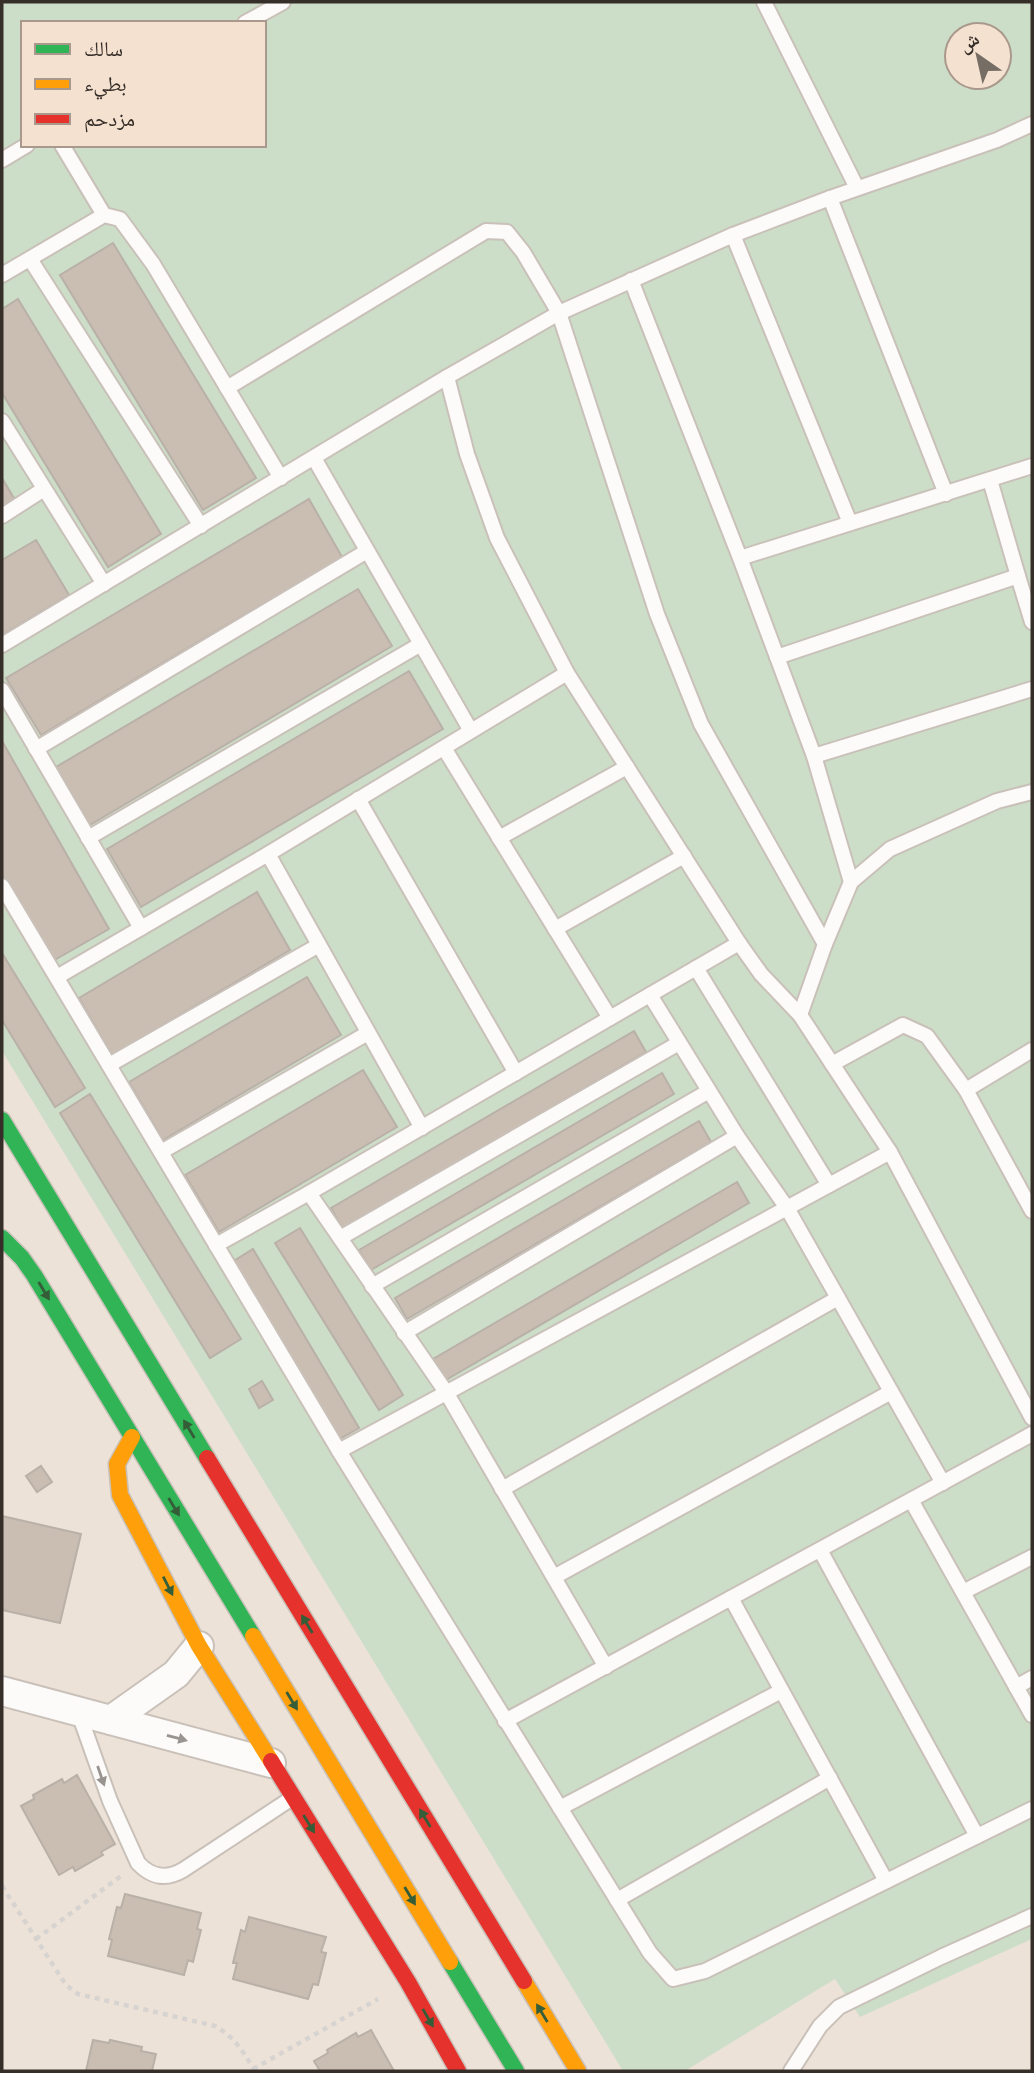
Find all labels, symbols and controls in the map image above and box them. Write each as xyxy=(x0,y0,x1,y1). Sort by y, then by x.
legend xyxy=(21,21,266,147)
north arrow xyxy=(943,21,1013,91)
text: ش xyxy=(954,27,984,57)
text: سالك xyxy=(84,36,123,60)
text: بطيء xyxy=(84,71,127,100)
text: مزدحم xyxy=(84,106,135,133)
one-way arrow xyxy=(38,1281,50,1300)
one-way arrow xyxy=(183,1420,195,1439)
one-way arrow xyxy=(168,1497,180,1516)
one-way arrow xyxy=(163,1576,174,1596)
one-way arrow xyxy=(300,1614,313,1633)
one-way arrow xyxy=(285,1692,298,1711)
one-way arrow xyxy=(166,1733,188,1744)
one-way arrow xyxy=(96,1765,107,1786)
one-way arrow xyxy=(418,1809,431,1828)
one-way arrow xyxy=(302,1815,315,1834)
one-way arrow xyxy=(403,1886,416,1905)
one-way arrow xyxy=(536,2003,549,2022)
one-way arrow xyxy=(422,2008,434,2028)

